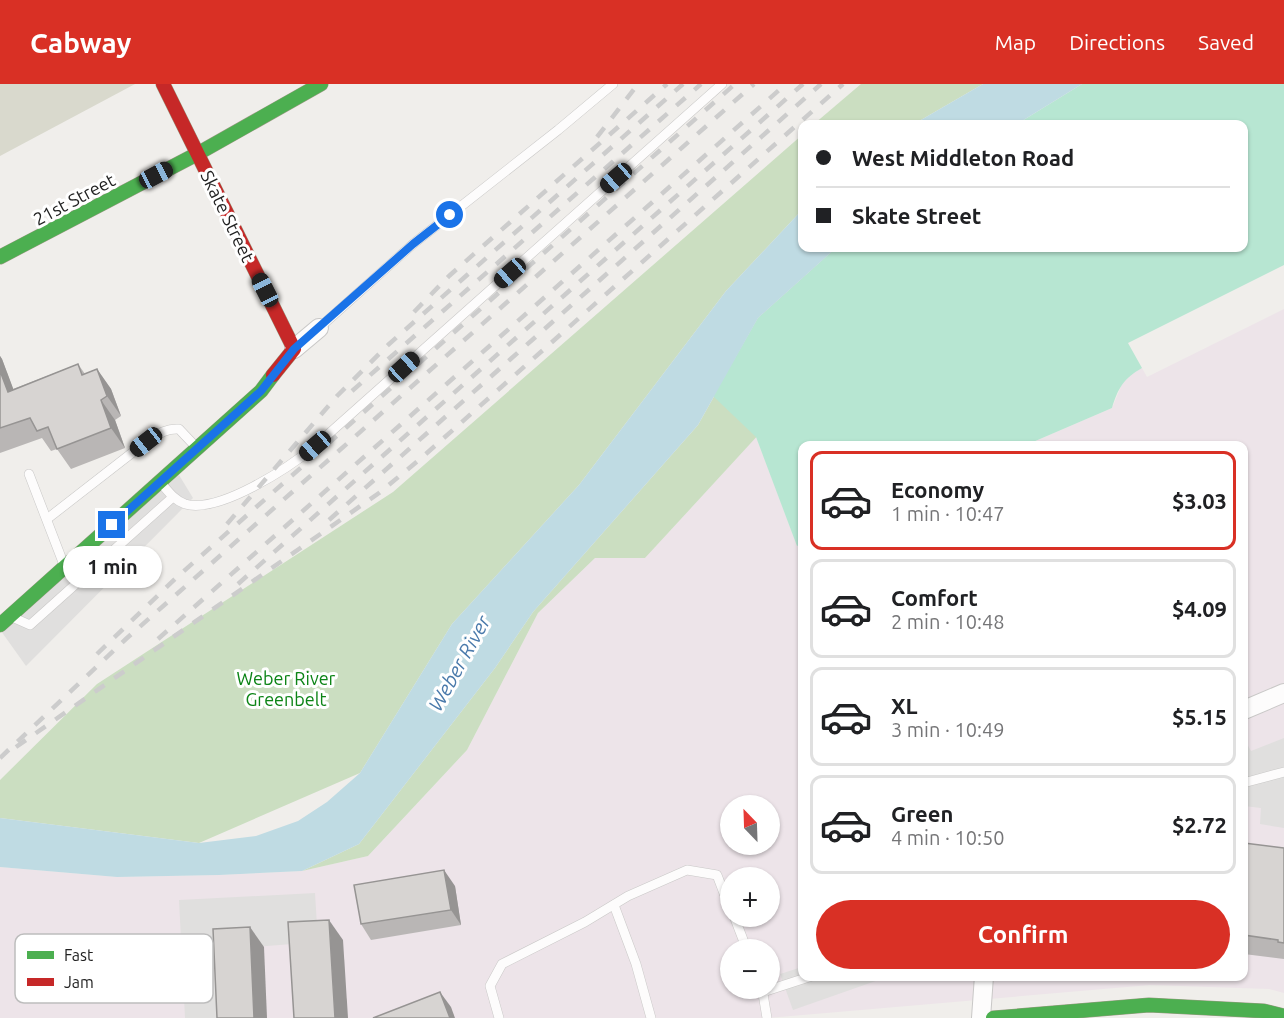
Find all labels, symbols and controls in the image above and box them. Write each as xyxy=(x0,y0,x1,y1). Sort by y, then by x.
text: Cabway xyxy=(30,27,131,58)
text: Map xyxy=(995,30,1036,54)
text: Directions xyxy=(1069,30,1165,54)
text: Saved xyxy=(1198,30,1254,54)
text: West Middleton Road xyxy=(852,145,1074,170)
car xyxy=(136,159,176,191)
car xyxy=(597,159,635,197)
street label: Skate Street xyxy=(197,167,259,265)
street label: 21st Street xyxy=(30,169,118,229)
route start xyxy=(436,201,463,228)
text: Skate Street xyxy=(852,203,981,228)
car xyxy=(491,254,529,292)
car xyxy=(249,270,281,310)
car xyxy=(385,348,423,386)
car xyxy=(126,424,166,460)
car xyxy=(296,427,334,465)
icon: car xyxy=(819,474,873,528)
text: Economy xyxy=(891,477,984,502)
text: $3.03 xyxy=(1172,488,1227,513)
text: 1 min · 10:47 xyxy=(891,502,1005,525)
route end xyxy=(98,511,125,538)
callout: 1 min xyxy=(63,546,162,588)
text: 1 min xyxy=(87,555,138,578)
icon: car xyxy=(819,582,873,636)
text: Comfort xyxy=(891,585,978,610)
text: $4.09 xyxy=(1172,596,1227,621)
water label: Weber River xyxy=(423,610,495,715)
text: 2 min · 10:48 xyxy=(891,610,1005,633)
park label: Weber River Greenbelt xyxy=(237,668,336,709)
icon: car xyxy=(819,690,873,744)
text: XL xyxy=(891,693,918,718)
text: $5.15 xyxy=(1172,704,1227,729)
text: 3 min · 10:49 xyxy=(891,718,1005,741)
north arrow xyxy=(720,795,780,855)
map controls xyxy=(720,795,780,999)
icon: car xyxy=(819,798,873,852)
text: Green xyxy=(891,801,953,826)
text: $2.72 xyxy=(1172,812,1227,837)
text: 4 min · 10:50 xyxy=(891,826,1005,849)
button: + xyxy=(720,867,780,927)
button: Confirm xyxy=(816,900,1230,969)
legend xyxy=(15,934,213,1003)
button: − xyxy=(720,939,780,999)
text: Fast xyxy=(64,946,94,964)
text: Jam xyxy=(64,973,94,991)

